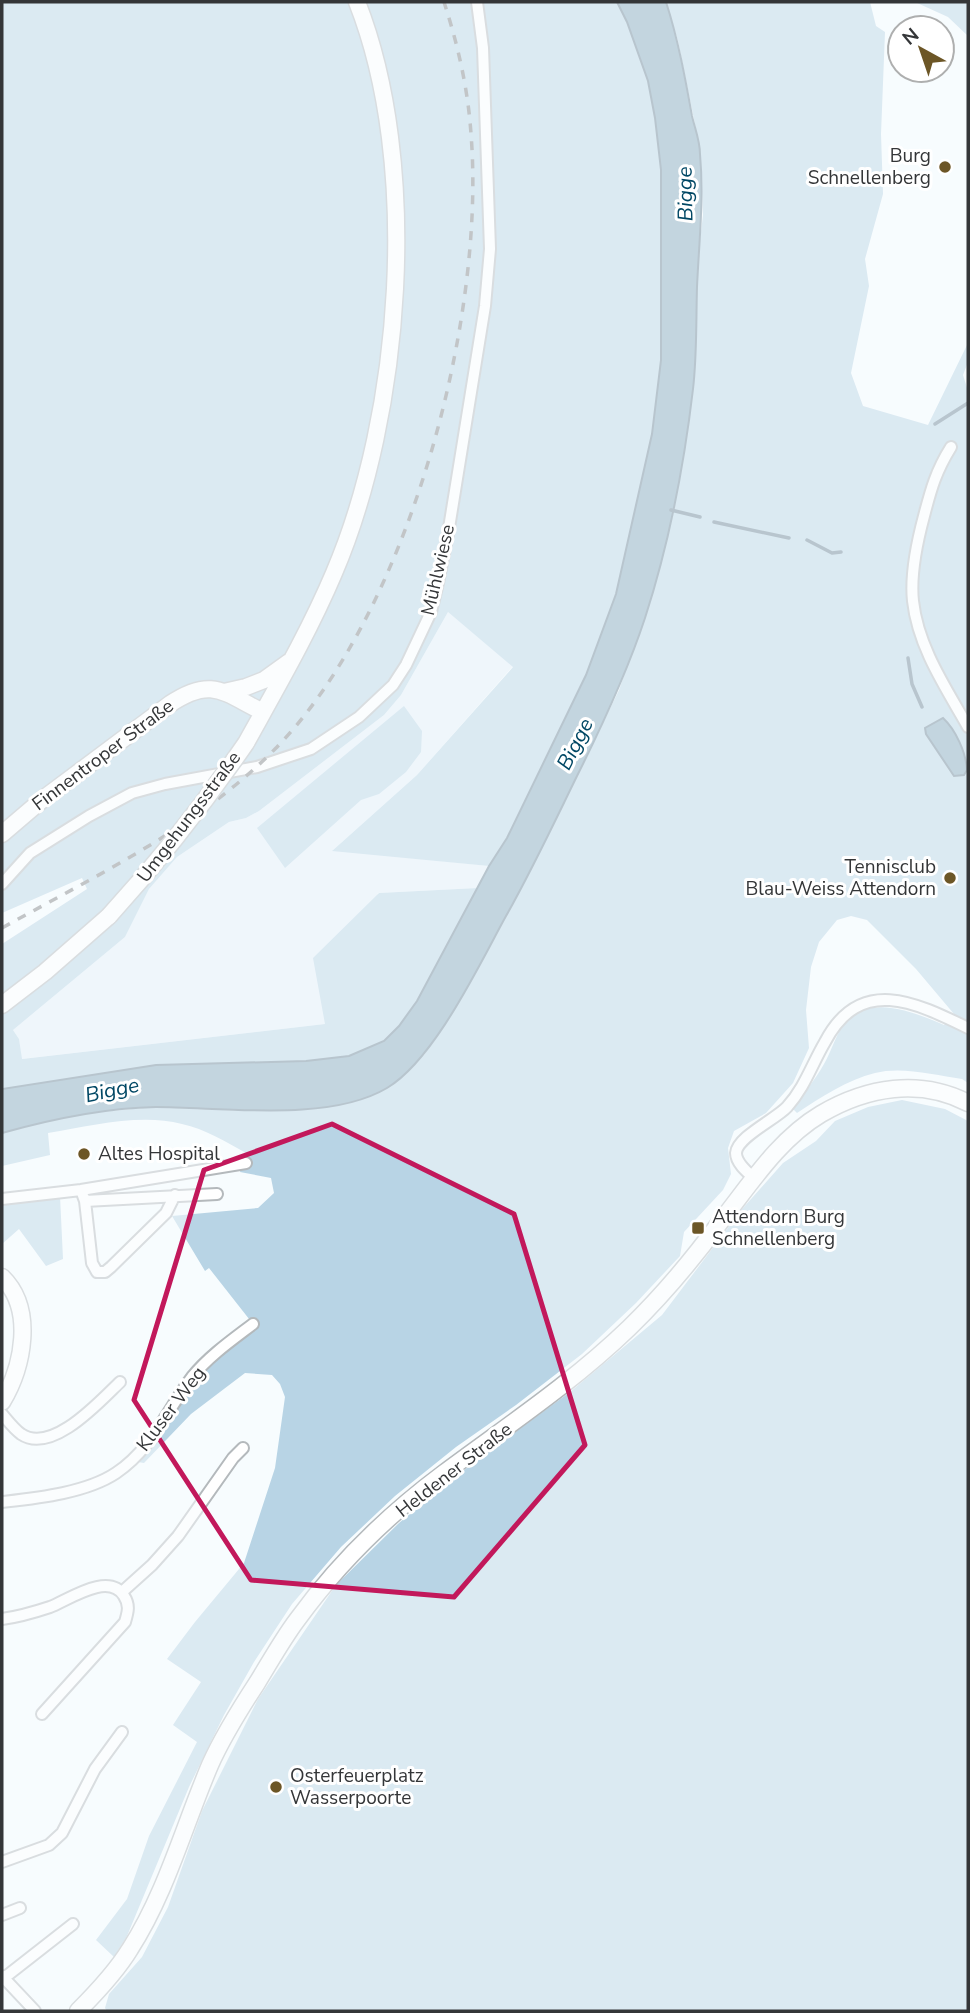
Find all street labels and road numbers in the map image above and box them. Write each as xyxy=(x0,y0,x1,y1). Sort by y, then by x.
street label: Mühlwiese xyxy=(415,522,461,618)
street label: Finnentroper Straße xyxy=(27,693,179,817)
street label: Umgehungsstraße xyxy=(131,746,247,888)
street label: Kluser Weg xyxy=(130,1361,212,1457)
street label: Heldener Straße xyxy=(391,1416,517,1524)

